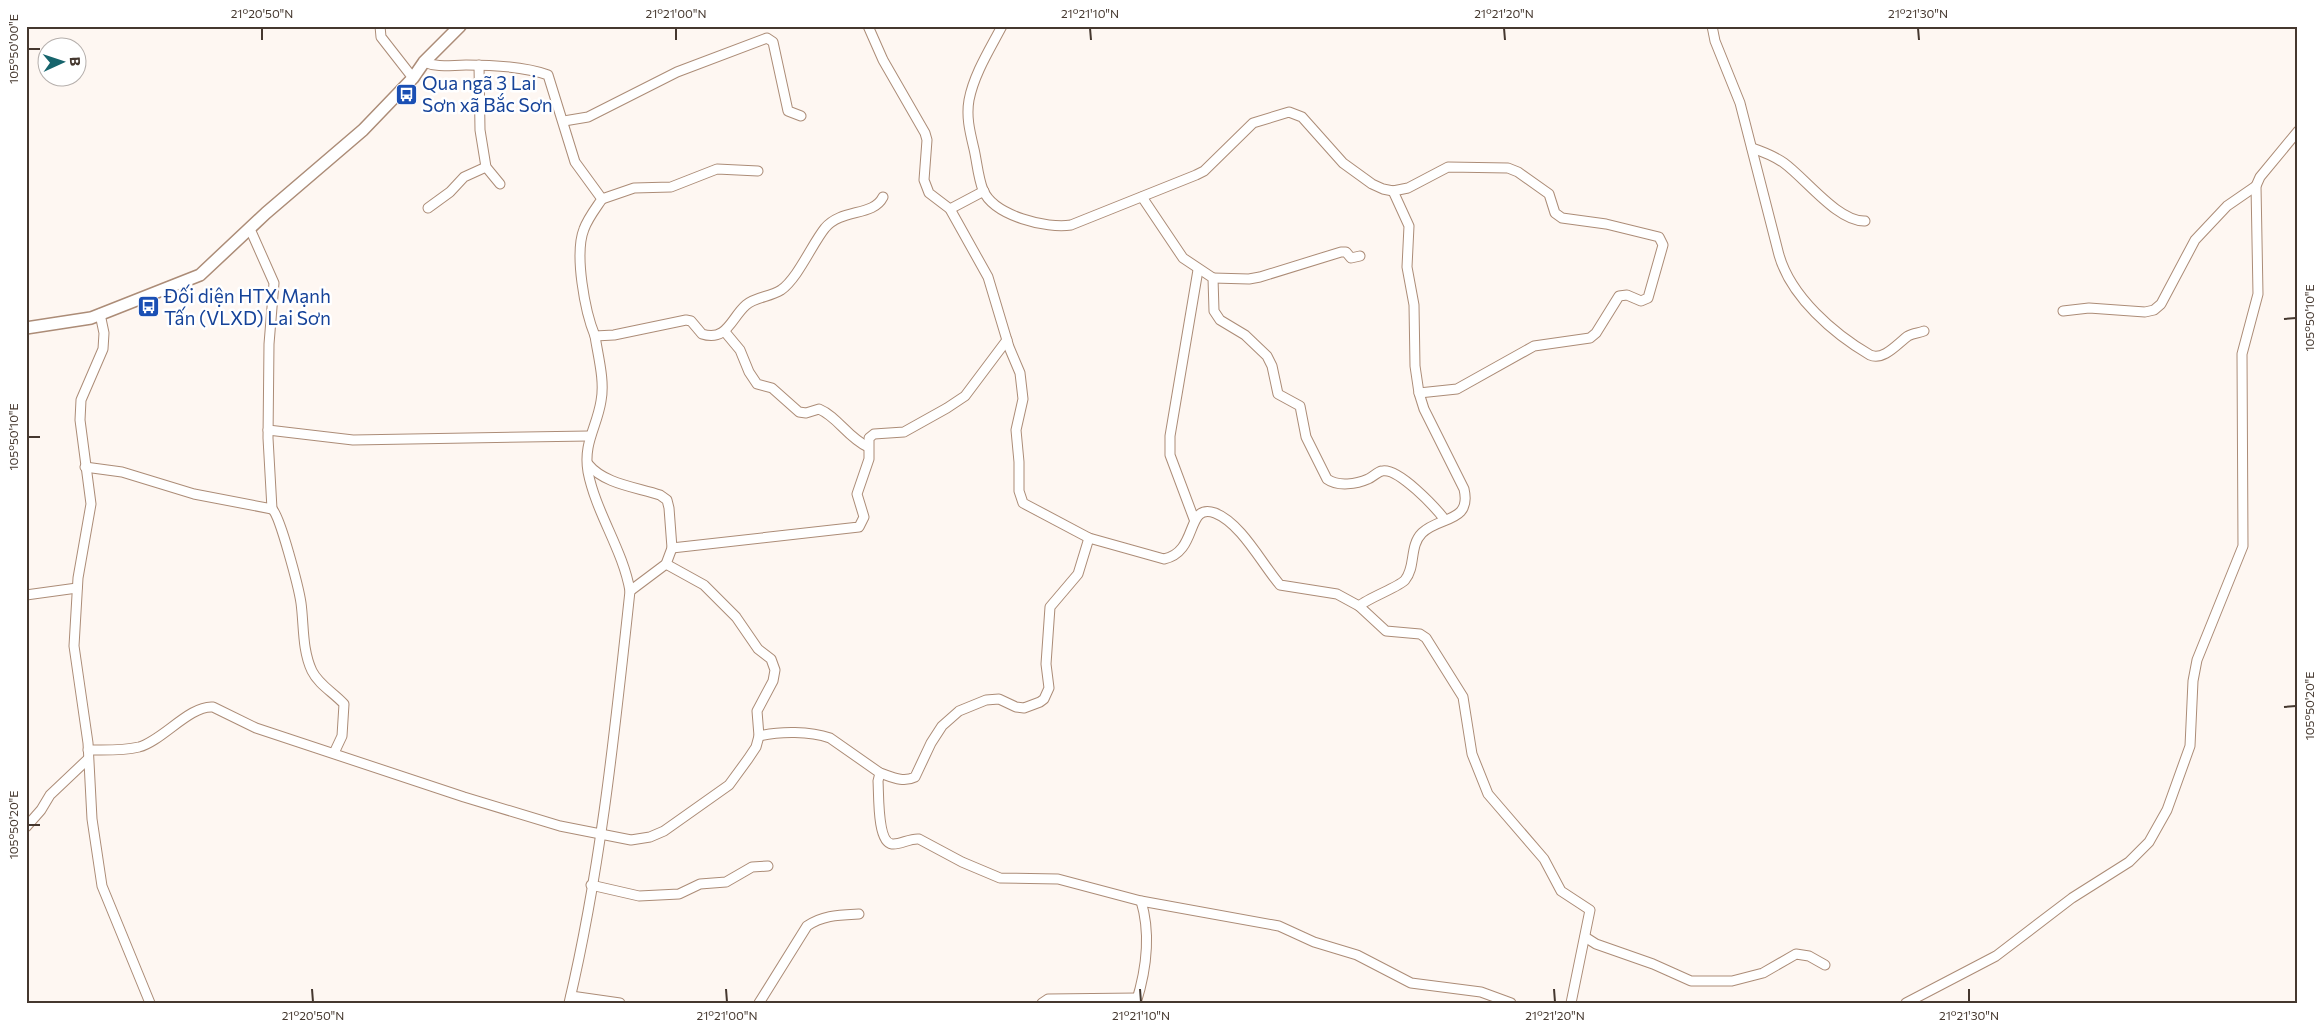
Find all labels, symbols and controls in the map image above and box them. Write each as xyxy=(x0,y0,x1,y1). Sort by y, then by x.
text: 21°20'50"N xyxy=(231,6,293,20)
text: 21°21'00"N xyxy=(646,6,706,20)
text: 21°21'10"N xyxy=(1061,6,1119,20)
text: 21°21'20"N xyxy=(1474,6,1534,20)
text: 21°21'30"N xyxy=(1888,6,1948,20)
text: 105°50'00"E xyxy=(6,14,20,84)
north arrow xyxy=(38,38,88,88)
text: B xyxy=(67,56,84,66)
place label: Qua ngã 3 Lai Sơn xã Bắc Sơn xyxy=(422,71,553,116)
bus stop icon: Qua ngã 3 Lai Sơn xã Bắc Sơn xyxy=(394,82,418,106)
place label: Đối diện HTX Mạnh Tấn (VLXD) Lai Sơn xyxy=(163,284,331,329)
text: 105°50'10"E xyxy=(2302,284,2316,352)
bus stop icon: Đối diện HTX Mạnh Tấn (VLXD) Lai Sơn xyxy=(136,295,160,319)
text: 105°50'10"E xyxy=(6,403,20,471)
text: 105°50'20"E xyxy=(2302,672,2316,740)
text: 105°50'20"E xyxy=(6,791,20,859)
text: 21°20'50"N xyxy=(282,1008,344,1022)
text: 21°21'00"N xyxy=(697,1008,757,1022)
text: 21°21'10"N xyxy=(1112,1008,1170,1022)
text: 21°21'20"N xyxy=(1525,1008,1585,1022)
text: 21°21'30"N xyxy=(1939,1008,1999,1022)

